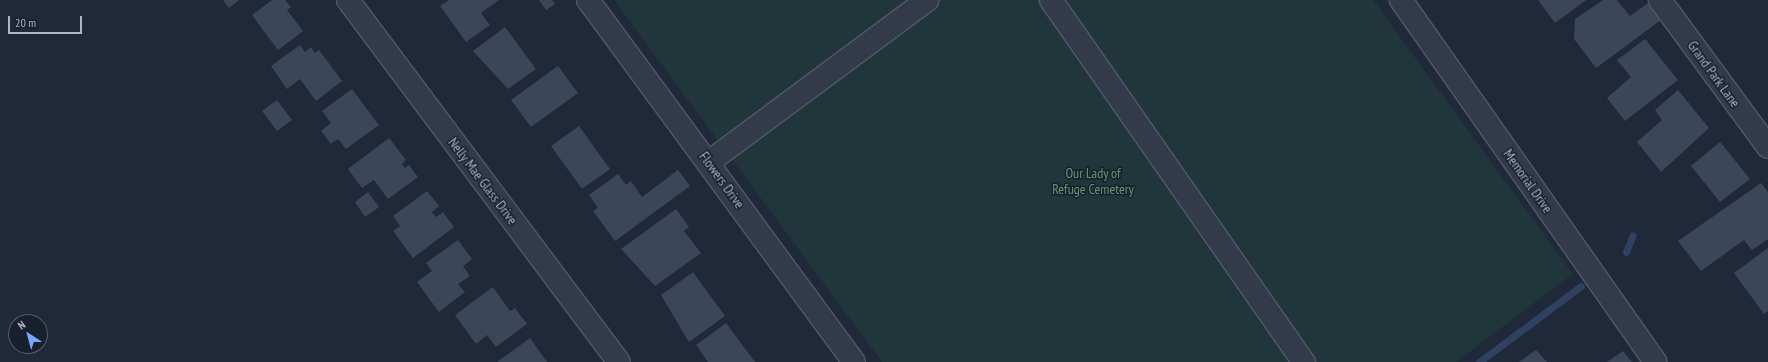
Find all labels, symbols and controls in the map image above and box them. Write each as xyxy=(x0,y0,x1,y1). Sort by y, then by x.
scale bar xyxy=(10,8,84,34)
text: 20 m xyxy=(15,15,36,30)
street label: Grand Park Lane xyxy=(1684,37,1744,111)
street label: Nelly Mae Glass Drive xyxy=(445,134,521,228)
street label: Memorial Drive xyxy=(1500,146,1556,216)
street label: Flowers Drive xyxy=(696,148,748,212)
park label: Our Lady of Refuge Cemetery xyxy=(1052,165,1134,198)
north arrow xyxy=(8,314,48,354)
text: N xyxy=(15,318,28,333)

